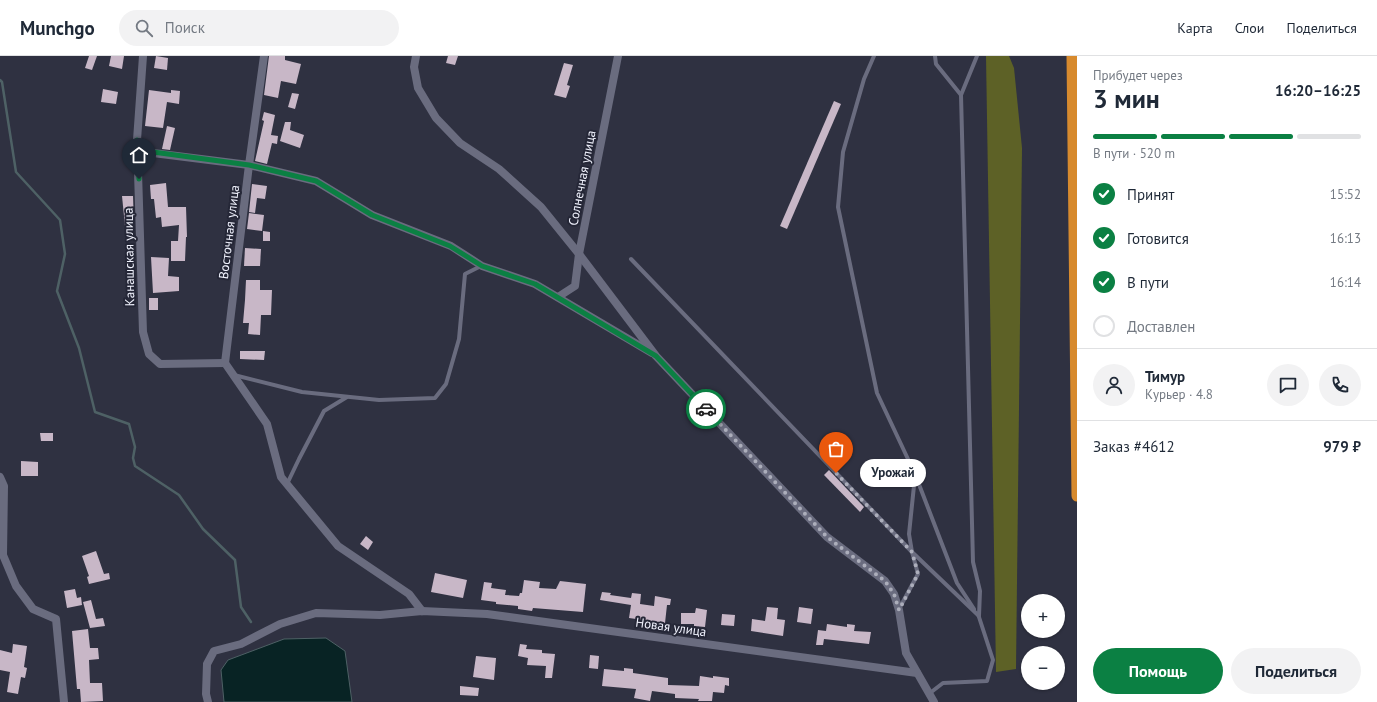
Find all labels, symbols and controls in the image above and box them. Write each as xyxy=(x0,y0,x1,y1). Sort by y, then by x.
search box xyxy=(119,10,399,46)
text: Munchgo xyxy=(20,16,95,40)
icon: search xyxy=(133,17,155,39)
text: Поиск xyxy=(165,18,205,37)
text: Карта xyxy=(1177,19,1213,37)
text: Слои xyxy=(1235,19,1264,37)
text: Поделиться xyxy=(1286,19,1357,37)
text: Прибудет через xyxy=(1093,67,1183,84)
text: 16:20–16:25 xyxy=(1275,81,1361,100)
text: 3 мин xyxy=(1093,82,1160,115)
street label: Солнечная улица xyxy=(564,129,600,227)
pin xyxy=(122,138,156,179)
icon: home xyxy=(128,144,150,166)
text: В пути · 520 m xyxy=(1093,145,1175,162)
icon: check xyxy=(1093,183,1115,205)
street label: Восточная улица xyxy=(215,184,243,280)
text: Принят xyxy=(1127,185,1174,204)
text: 15:52 xyxy=(1330,186,1361,203)
street label: Канашская улица xyxy=(120,208,138,306)
icon: check xyxy=(1093,227,1115,249)
text: Готовится xyxy=(1127,229,1189,248)
text: 16:13 xyxy=(1330,230,1361,247)
icon: check xyxy=(1093,271,1115,293)
text: В пути xyxy=(1127,273,1169,292)
text: 16:14 xyxy=(1330,274,1361,291)
text: Доставлен xyxy=(1127,317,1195,336)
button: person xyxy=(1093,364,1135,406)
button: chat xyxy=(1267,364,1309,406)
button: phone xyxy=(1319,364,1361,406)
text: Тимур xyxy=(1145,367,1185,386)
text: Курьер · 4.8 xyxy=(1145,386,1213,403)
courier xyxy=(686,389,726,429)
icon: car xyxy=(695,398,717,420)
pin xyxy=(819,432,853,473)
text: Заказ #4612 xyxy=(1093,437,1175,456)
text: 979 ₽ xyxy=(1323,437,1361,456)
icon: bag xyxy=(825,438,847,460)
callout: Урожай xyxy=(860,459,926,487)
text: Урожай xyxy=(871,464,915,481)
map controls xyxy=(1021,594,1065,690)
button: + xyxy=(1021,594,1065,638)
street label: Новая улица xyxy=(634,614,708,640)
button: − xyxy=(1021,646,1065,690)
button: Помощь xyxy=(1093,648,1223,694)
button: Поделиться xyxy=(1231,648,1361,694)

